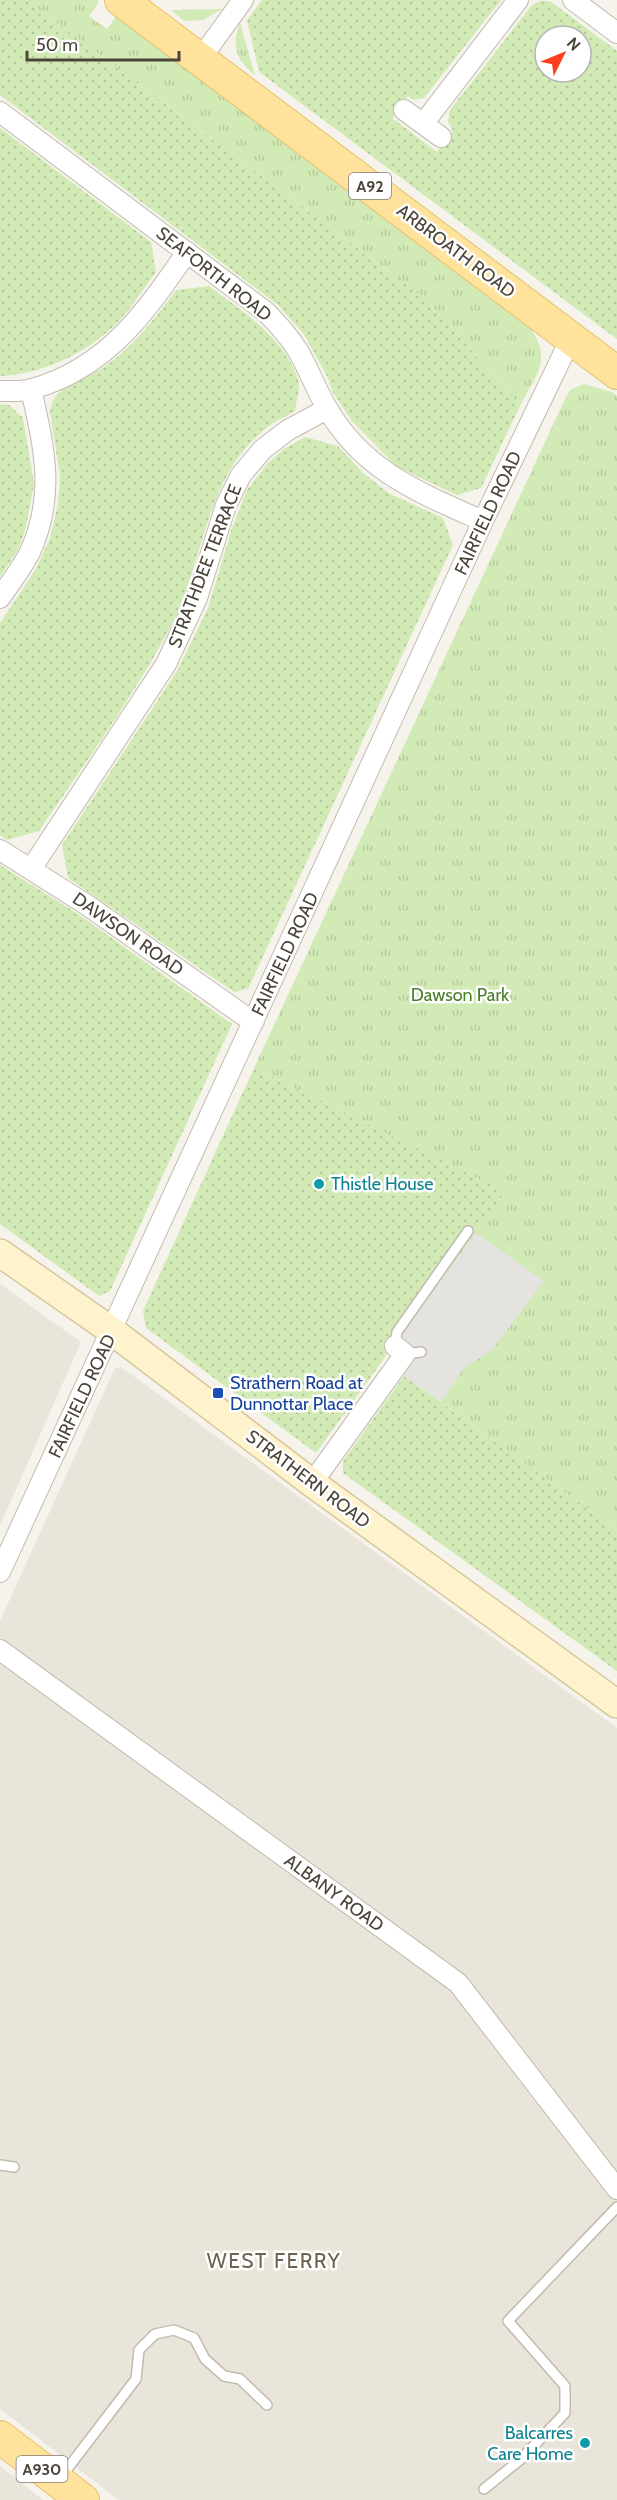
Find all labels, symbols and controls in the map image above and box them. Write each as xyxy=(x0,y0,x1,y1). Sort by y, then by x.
scale bar xyxy=(27,24,178,62)
north arrow xyxy=(533,24,593,84)
text: N xyxy=(563,33,584,55)
text: 50 m xyxy=(36,34,78,56)
road number: A92 xyxy=(349,173,391,199)
street label: ARBROATH ROAD xyxy=(393,199,519,303)
street label: SEAFORTH ROAD xyxy=(152,222,276,326)
street label: FAIRFIELD ROAD xyxy=(450,448,526,578)
street label: STRATHDEE TERRACE xyxy=(164,481,246,651)
street label: DAWSON ROAD xyxy=(68,888,188,980)
street label: FAIRFIELD ROAD xyxy=(247,889,323,1019)
park label: Dawson Park xyxy=(411,984,510,1006)
place label: Thistle House xyxy=(331,1173,433,1195)
marker: Thistle House xyxy=(312,1177,326,1191)
street label: FAIRFIELD ROAD xyxy=(44,1331,120,1461)
place label: Strathern Road at Dunnottar Place xyxy=(230,1372,363,1415)
marker: Strathern Road at Dunnottar Place xyxy=(211,1386,225,1400)
street label: STRATHERN ROAD xyxy=(242,1425,374,1533)
street label: ALBANY ROAD xyxy=(280,1850,388,1936)
district label: WEST FERRY xyxy=(207,2248,341,2273)
place label: Balcarres Care Home xyxy=(487,2422,573,2465)
marker: Balcarres Care Home xyxy=(578,2436,592,2450)
road number: A930 xyxy=(16,2456,68,2482)

